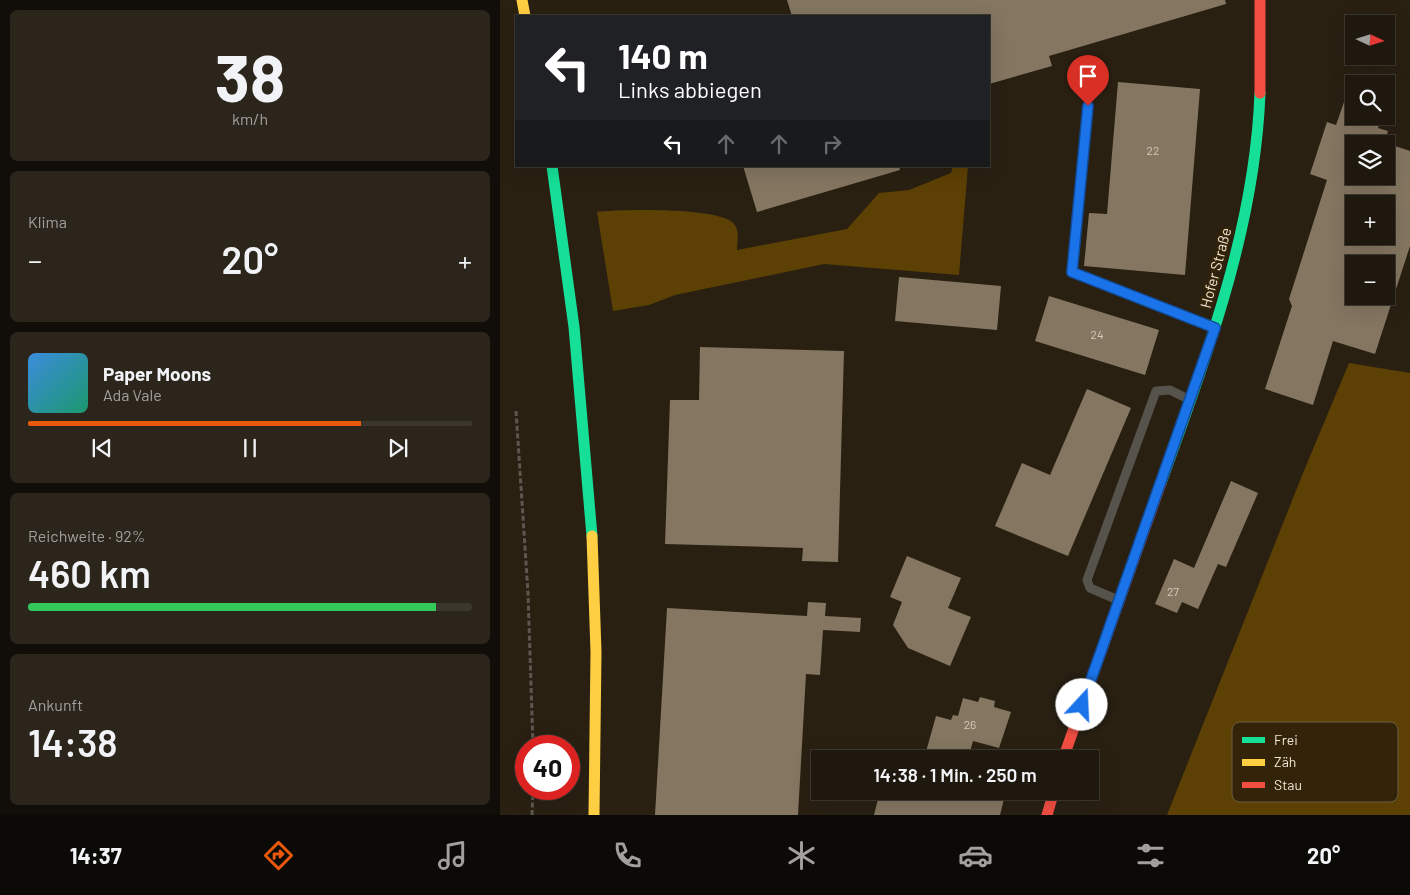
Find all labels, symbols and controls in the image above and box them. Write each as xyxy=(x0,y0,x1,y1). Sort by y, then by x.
north arrow xyxy=(1345,15,1395,65)
map controls xyxy=(1345,15,1395,305)
text: 140 m xyxy=(618,34,708,76)
icon: left xyxy=(535,35,600,100)
text: 38 xyxy=(215,37,285,115)
pin xyxy=(1067,55,1109,106)
icon: arrive xyxy=(1074,62,1102,90)
button: search xyxy=(1345,75,1395,125)
text: Links abbiegen xyxy=(618,76,762,102)
text: km/h xyxy=(232,109,268,128)
icon: left xyxy=(659,130,687,158)
icon: ahead xyxy=(712,130,740,158)
icon: ahead xyxy=(765,130,793,158)
icon: right xyxy=(818,130,846,158)
button: layers xyxy=(1345,135,1395,185)
house number: 22 xyxy=(1147,143,1159,157)
button: + xyxy=(1345,195,1395,245)
text: Klima xyxy=(28,212,67,231)
street label: Hofer Straße xyxy=(1196,225,1234,310)
text: 20° xyxy=(222,236,278,282)
text: − xyxy=(28,243,42,277)
text: + xyxy=(458,243,472,277)
button: − xyxy=(1345,255,1395,305)
house number: 24 xyxy=(1090,327,1104,341)
text: Paper Moons xyxy=(103,362,211,385)
text: Ada Vale xyxy=(103,385,162,404)
icon: previous xyxy=(88,434,116,462)
icon: pause xyxy=(236,434,264,462)
icon: next xyxy=(384,434,412,462)
text: Reichweite · 92% xyxy=(28,526,145,545)
text: 460 km xyxy=(28,550,151,596)
house number: 27 xyxy=(1167,584,1179,598)
position arrow xyxy=(1055,678,1107,730)
text: Ankunft xyxy=(28,695,83,714)
house number: 26 xyxy=(964,717,976,731)
text: 14:38 xyxy=(28,719,118,765)
legend xyxy=(1232,722,1398,802)
text: Frei xyxy=(1274,731,1298,748)
speed limit sign: 40 xyxy=(515,735,580,800)
text: Zäh xyxy=(1274,753,1296,770)
text: 14:38 · 1 Min. · 250 m xyxy=(873,763,1037,786)
text: Stau xyxy=(1274,776,1302,793)
icon: directions xyxy=(261,838,296,873)
icon: music xyxy=(435,838,470,873)
icon: phone xyxy=(610,838,645,873)
icon: climate xyxy=(784,838,819,873)
icon: car xyxy=(958,838,993,873)
icon: filters xyxy=(1133,838,1168,873)
text: 14:37 xyxy=(70,842,122,868)
text: 20° xyxy=(1307,842,1340,868)

